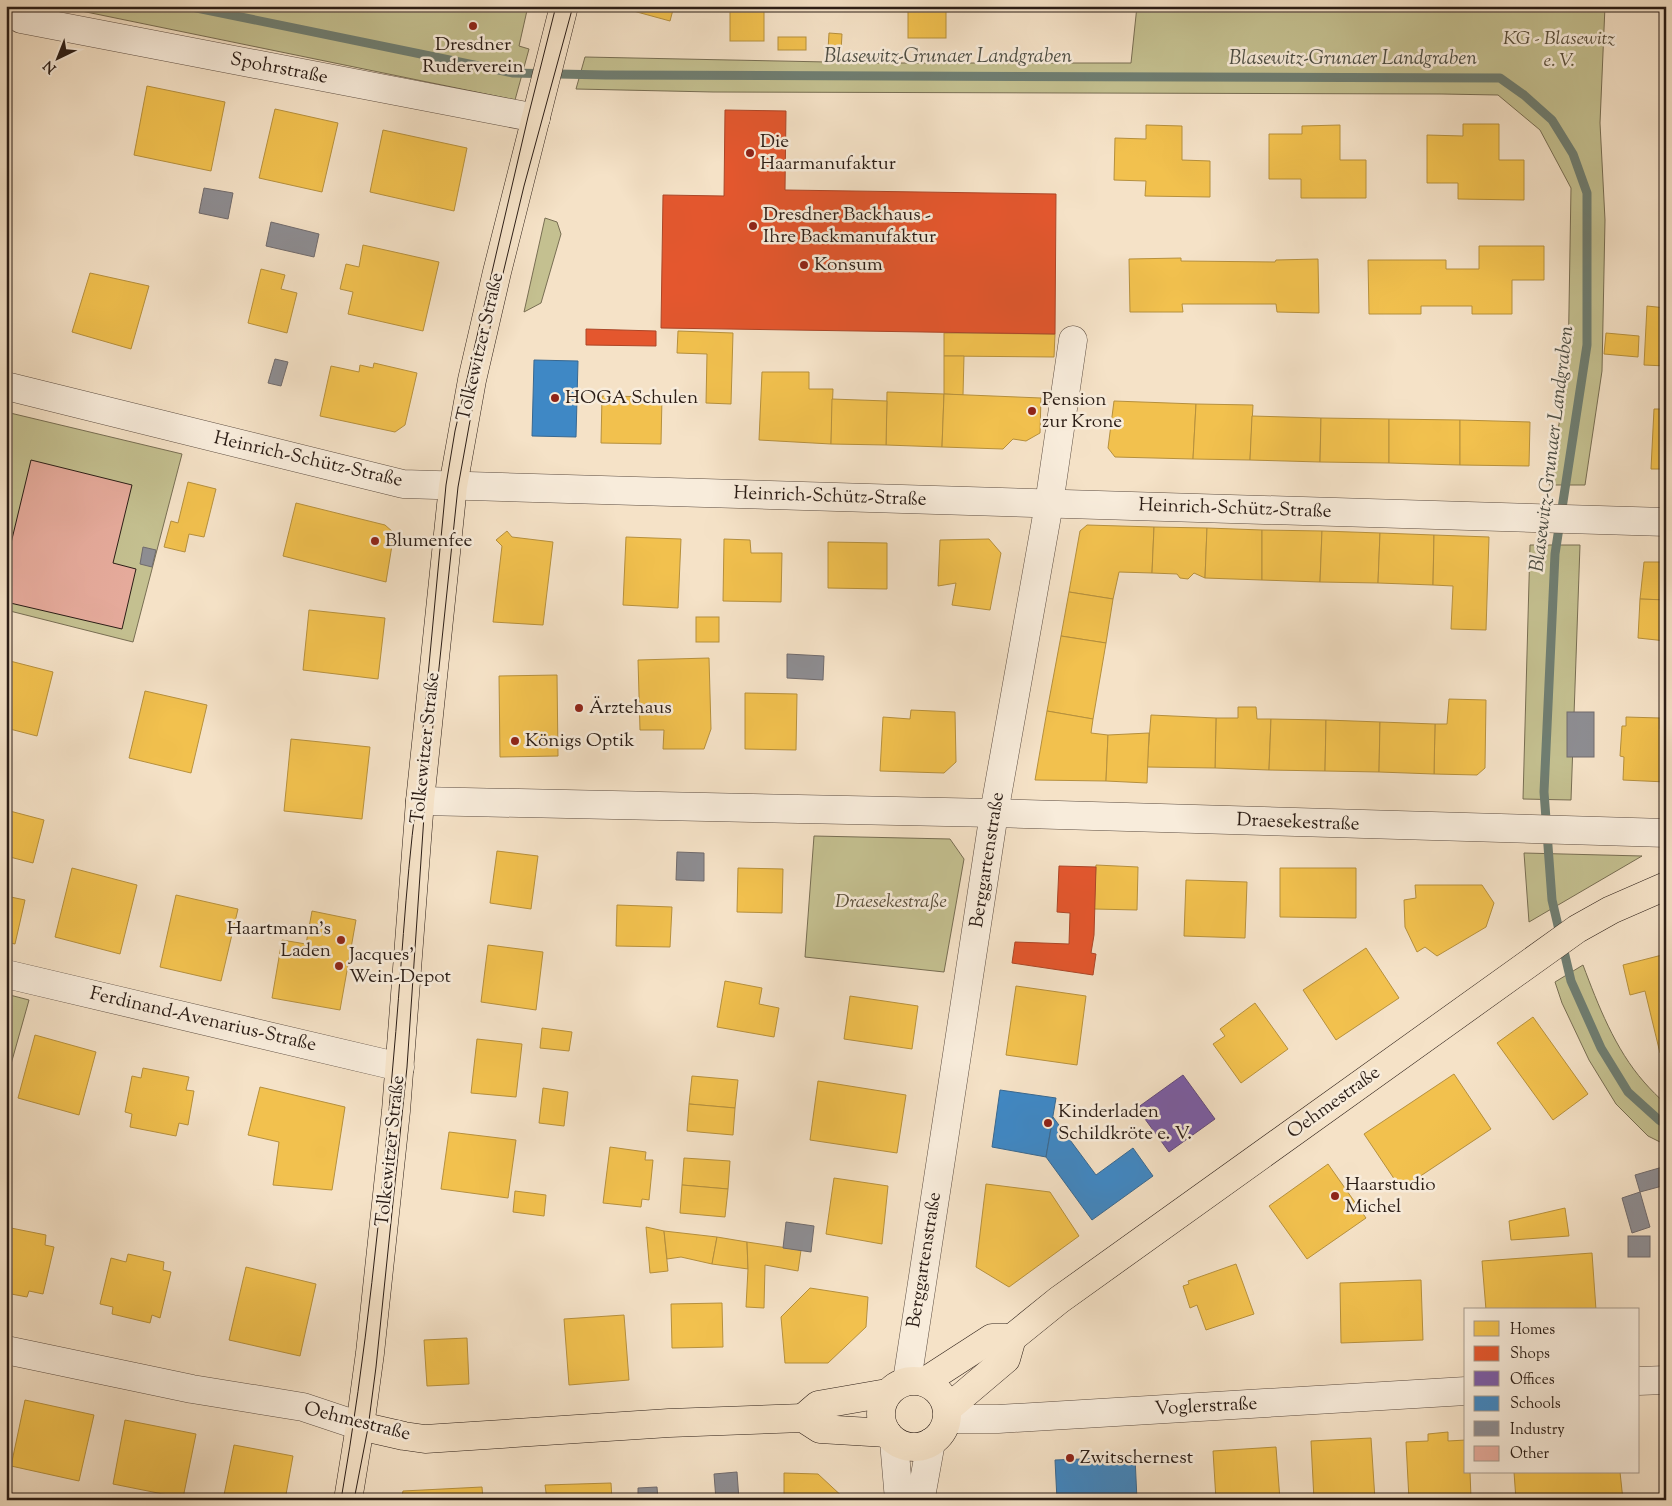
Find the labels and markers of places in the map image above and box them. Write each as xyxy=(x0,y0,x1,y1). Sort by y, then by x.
marker: Dresdner Ruderverein xyxy=(467,20,479,32)
place label: Dresdner Ruderverein xyxy=(422,32,524,81)
place label: Die Haarmanufaktur xyxy=(760,129,896,178)
marker: Die Haarmanufaktur xyxy=(744,147,756,159)
place label: Dresdner Backhaus - Ihre Backmanufaktur xyxy=(763,202,936,251)
marker: Dresdner Backhaus - Ihre Backmanufaktur xyxy=(747,220,759,232)
place label: Konsum xyxy=(814,252,883,279)
marker: Konsum xyxy=(798,259,810,271)
place label: HOGA Schulen xyxy=(565,385,698,412)
place label: Pension zur Krone xyxy=(1042,387,1122,436)
marker: HOGA Schulen xyxy=(549,392,561,404)
marker: Pension zur Krone xyxy=(1026,405,1038,417)
place label: Blumenfee xyxy=(385,528,473,555)
marker: Blumenfee xyxy=(369,535,381,547)
place label: Ärztehaus xyxy=(589,695,672,722)
marker: Ärztehaus xyxy=(573,702,585,714)
place label: Königs Optik xyxy=(525,728,635,755)
marker: Königs Optik xyxy=(509,735,521,747)
place label: Haartmann's Laden xyxy=(227,916,331,965)
marker: Haartmann's Laden xyxy=(335,934,347,946)
place label: Jacques’ Wein-Depot xyxy=(348,942,452,991)
marker: Jacques’ Wein-Depot xyxy=(333,960,345,972)
place label: Kinderladen Schildkröte e. V. xyxy=(1058,1099,1192,1148)
marker: Kinderladen Schildkröte e. V. xyxy=(1042,1117,1054,1129)
place label: Haarstudio Michel xyxy=(1345,1172,1436,1221)
marker: Haarstudio Michel xyxy=(1329,1190,1341,1202)
place label: Zwitschernest xyxy=(1080,1445,1194,1472)
marker: Zwitschernest xyxy=(1064,1452,1076,1464)

